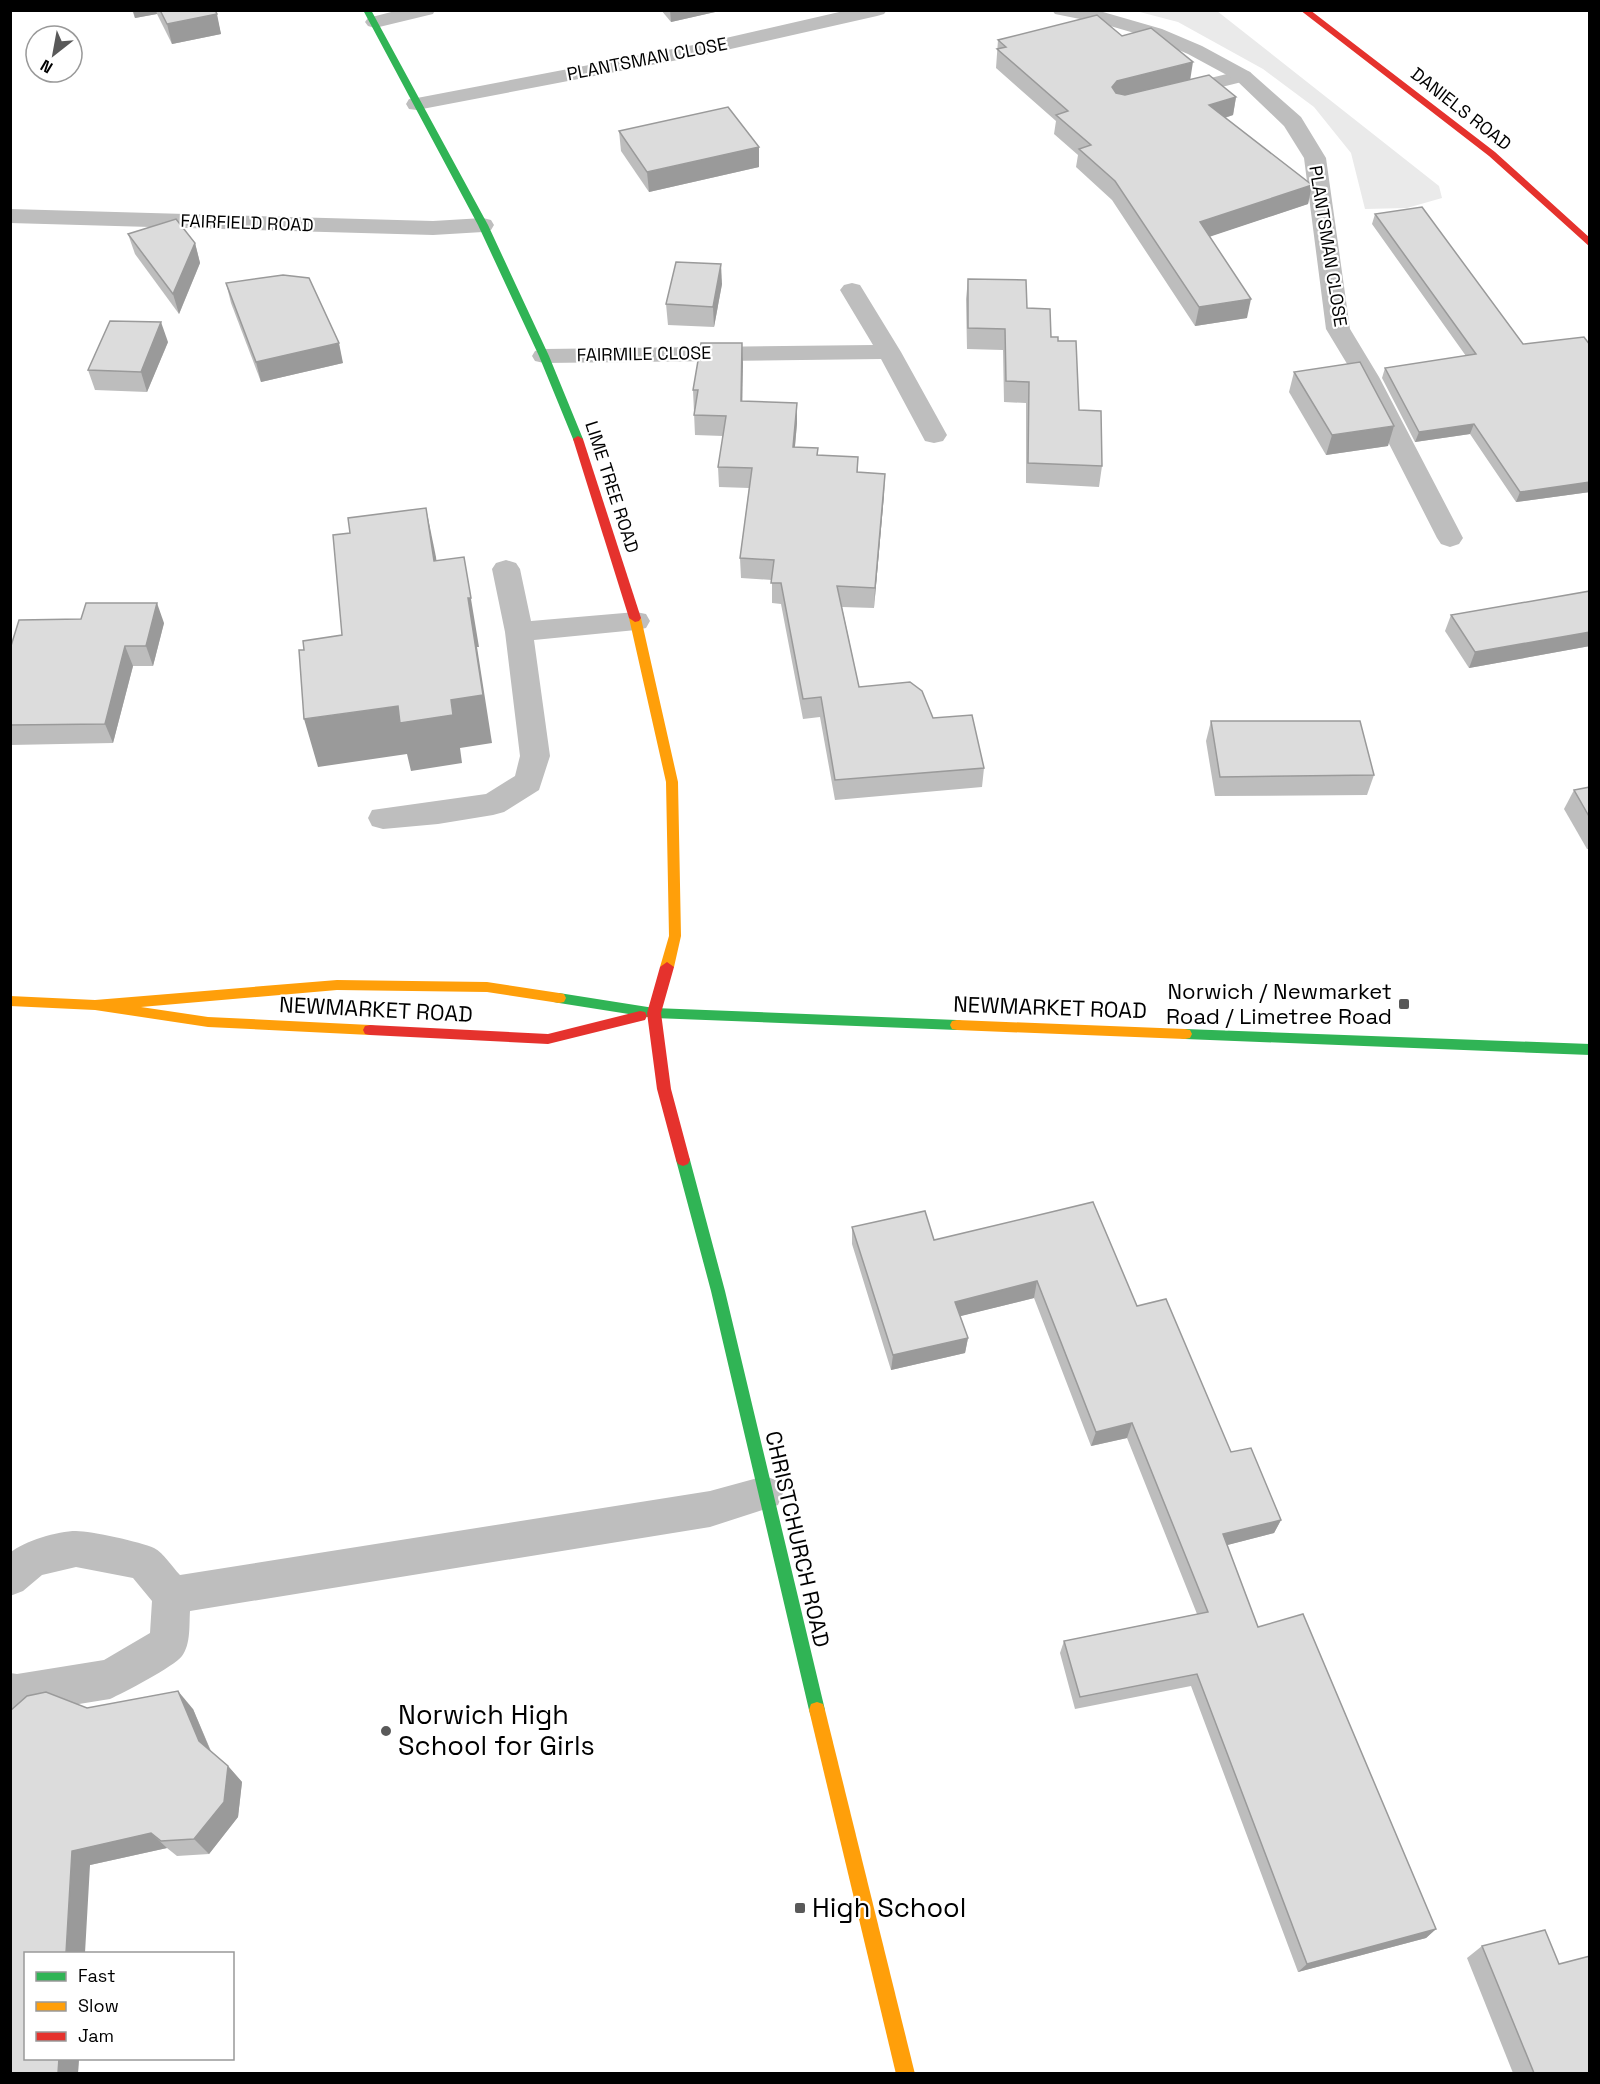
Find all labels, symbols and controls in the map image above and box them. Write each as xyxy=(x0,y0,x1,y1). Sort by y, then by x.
north arrow xyxy=(24,24,84,84)
street label: PLANTSMAN CLOSE xyxy=(565,32,729,85)
text: N xyxy=(37,55,57,78)
street label: DANIELS ROAD xyxy=(1406,62,1516,155)
street label: PLANTSMAN CLOSE xyxy=(1304,164,1353,328)
street label: FAIRFIELD ROAD xyxy=(180,209,314,236)
street label: FAIRMILE CLOSE xyxy=(576,341,712,366)
street label: LIME TREE ROAD xyxy=(580,418,645,556)
place label: Norwich / Newmarket Road / Limetree Road xyxy=(1166,977,1392,1030)
street label: NEWMARKET ROAD xyxy=(279,990,473,1028)
street label: NEWMARKET ROAD xyxy=(953,990,1147,1024)
marker: Norwich / Newmarket Road / Limetree Road xyxy=(1397,997,1411,1011)
street label: CHRISTCHURCH ROAD xyxy=(759,1428,837,1650)
place label: Norwich High School for Girls xyxy=(398,1697,595,1763)
marker: Norwich High School for Girls xyxy=(379,1724,393,1738)
place label: High School xyxy=(812,1890,966,1925)
marker: High School xyxy=(793,1901,807,1915)
legend xyxy=(24,1952,234,2060)
text: Fast xyxy=(78,1964,115,1987)
text: Slow xyxy=(78,1994,119,2017)
text: Jam xyxy=(78,2024,114,2047)

